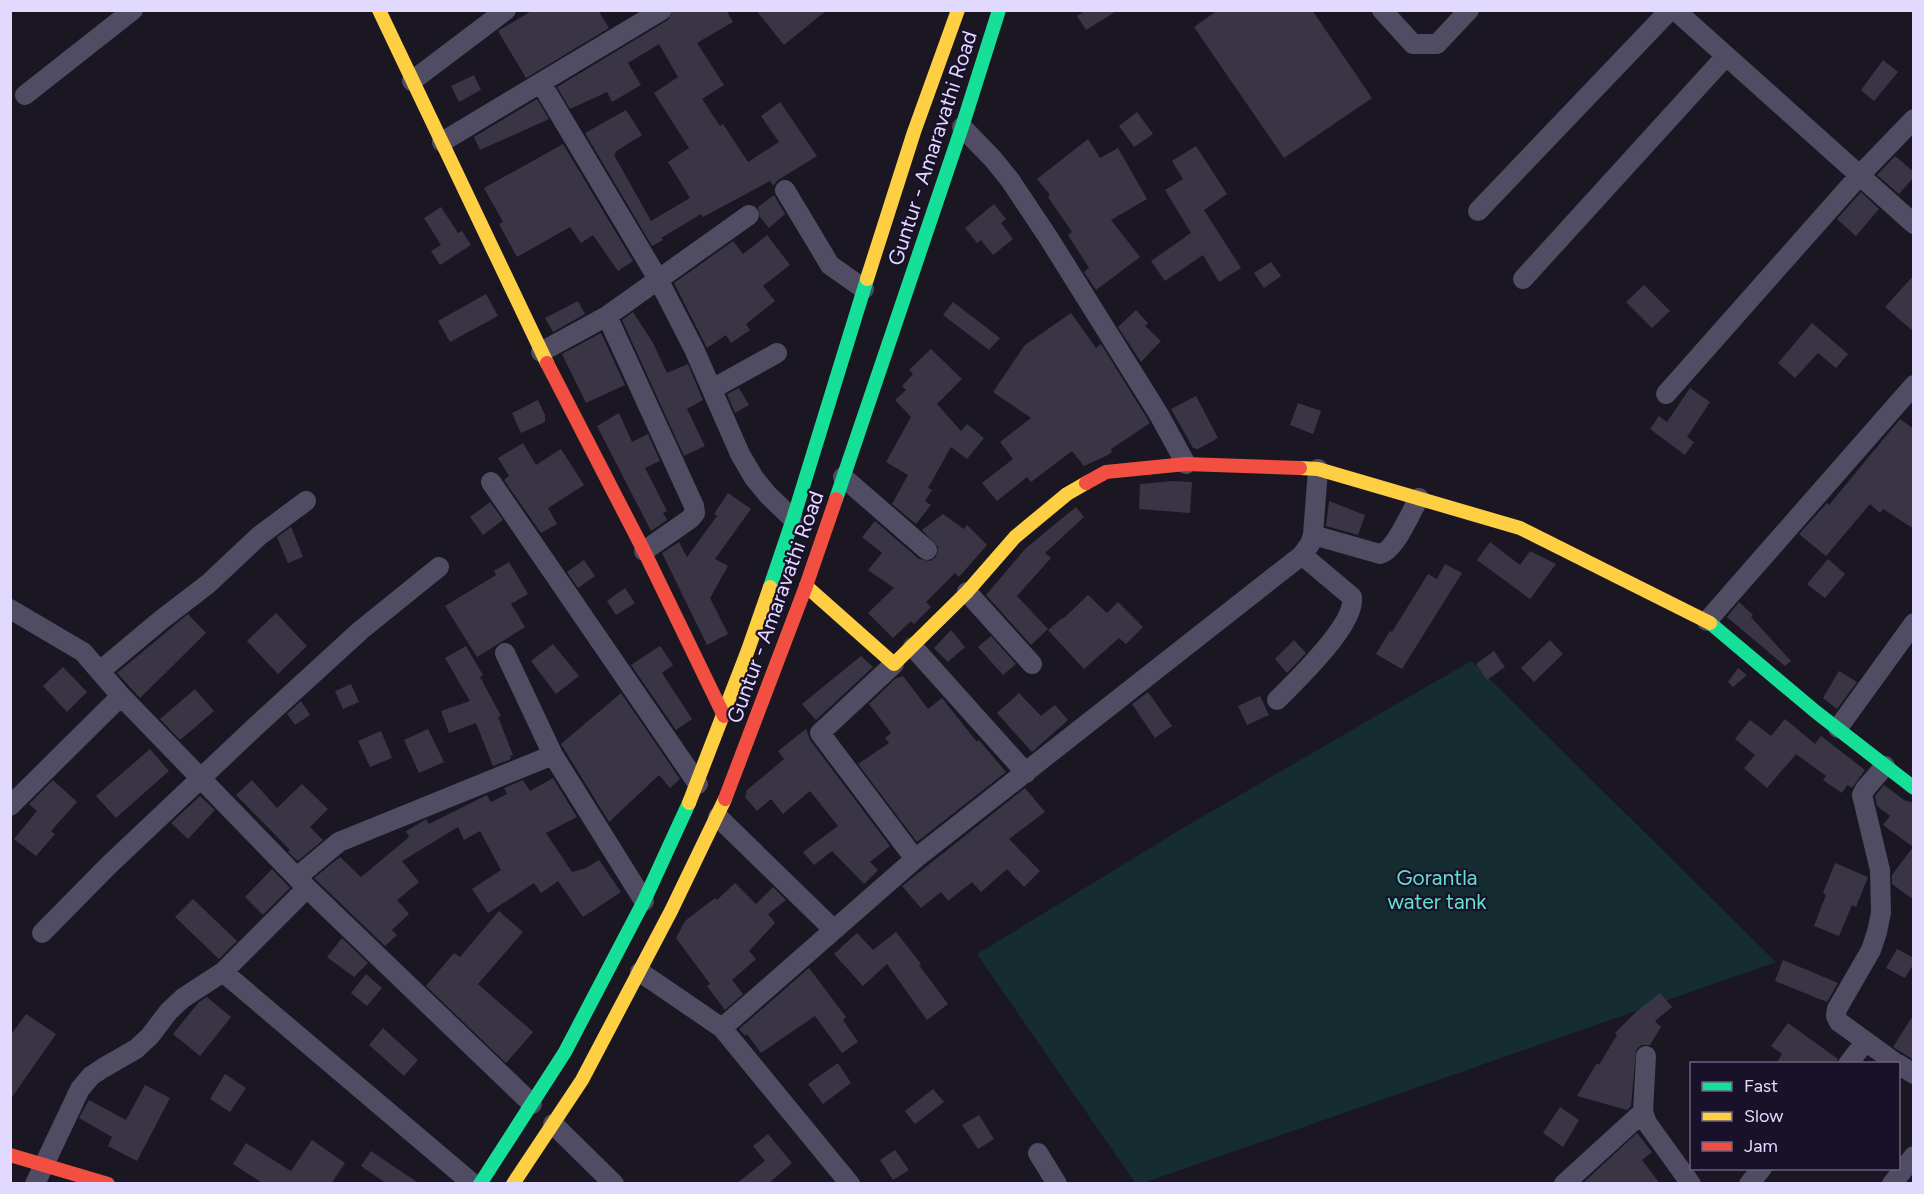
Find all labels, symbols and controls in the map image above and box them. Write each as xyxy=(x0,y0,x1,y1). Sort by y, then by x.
street label: Guntur - Amaravathi Road xyxy=(882,28,982,268)
street label: Guntur - Amaravathi Road xyxy=(721,488,829,726)
park label: Gorantla water tank xyxy=(1387,865,1487,914)
legend xyxy=(1690,1062,1900,1170)
text: Fast xyxy=(1744,1075,1778,1097)
text: Slow xyxy=(1744,1105,1783,1127)
text: Jam xyxy=(1744,1135,1778,1157)

